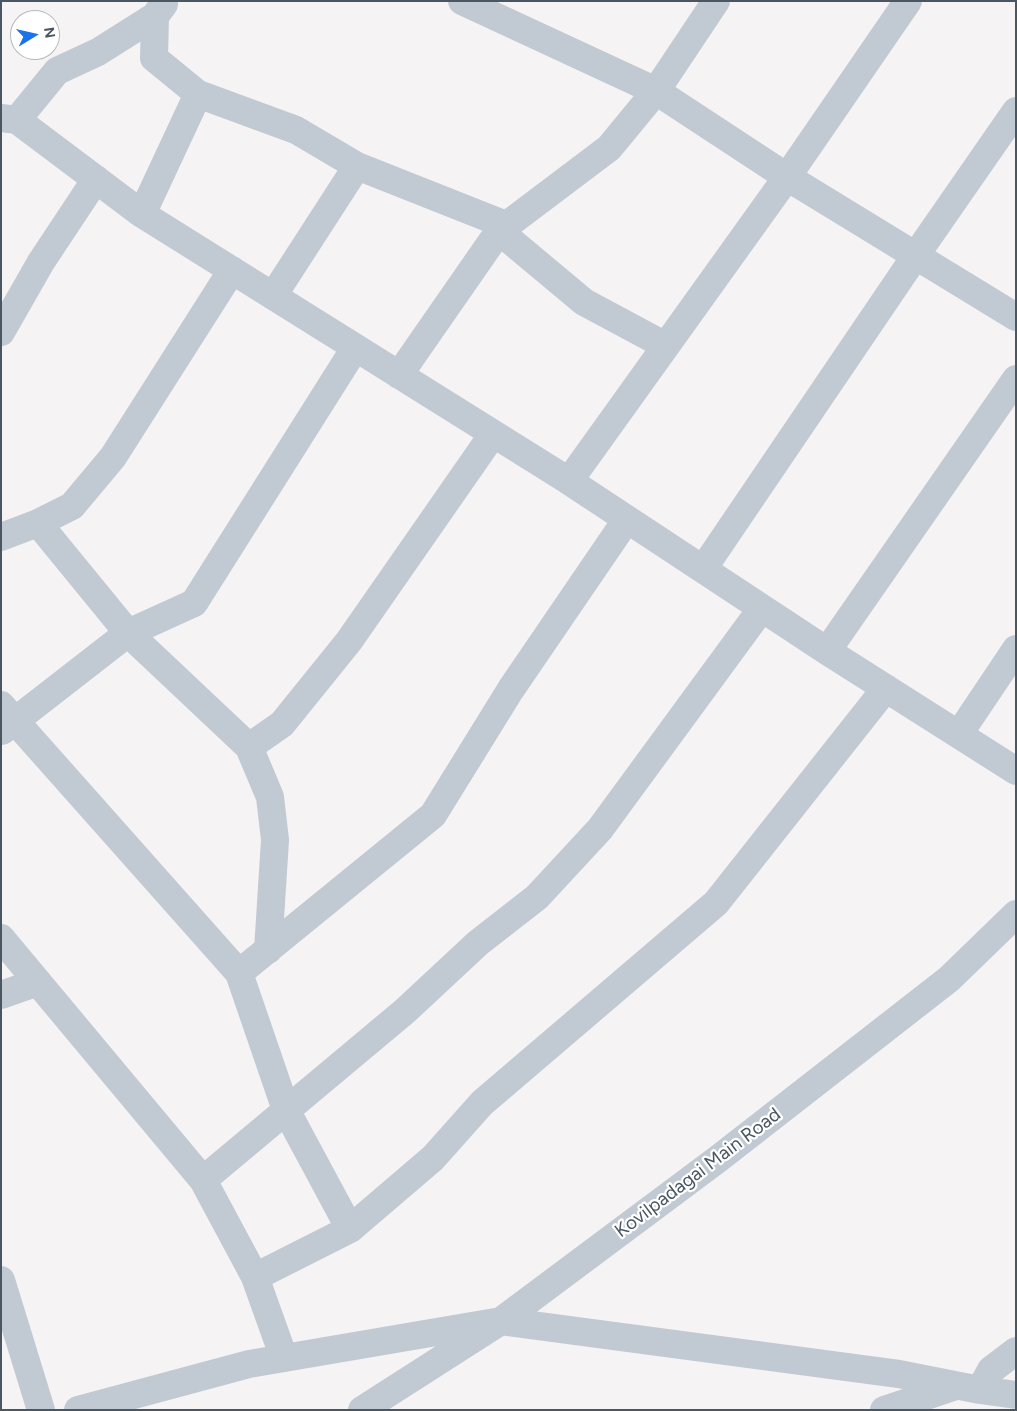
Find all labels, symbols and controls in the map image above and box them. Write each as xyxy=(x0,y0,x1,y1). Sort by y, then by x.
north arrow xyxy=(10,10,60,60)
text: N xyxy=(40,26,59,39)
street label: Kovilpadagai Main Road xyxy=(611,1103,785,1243)

